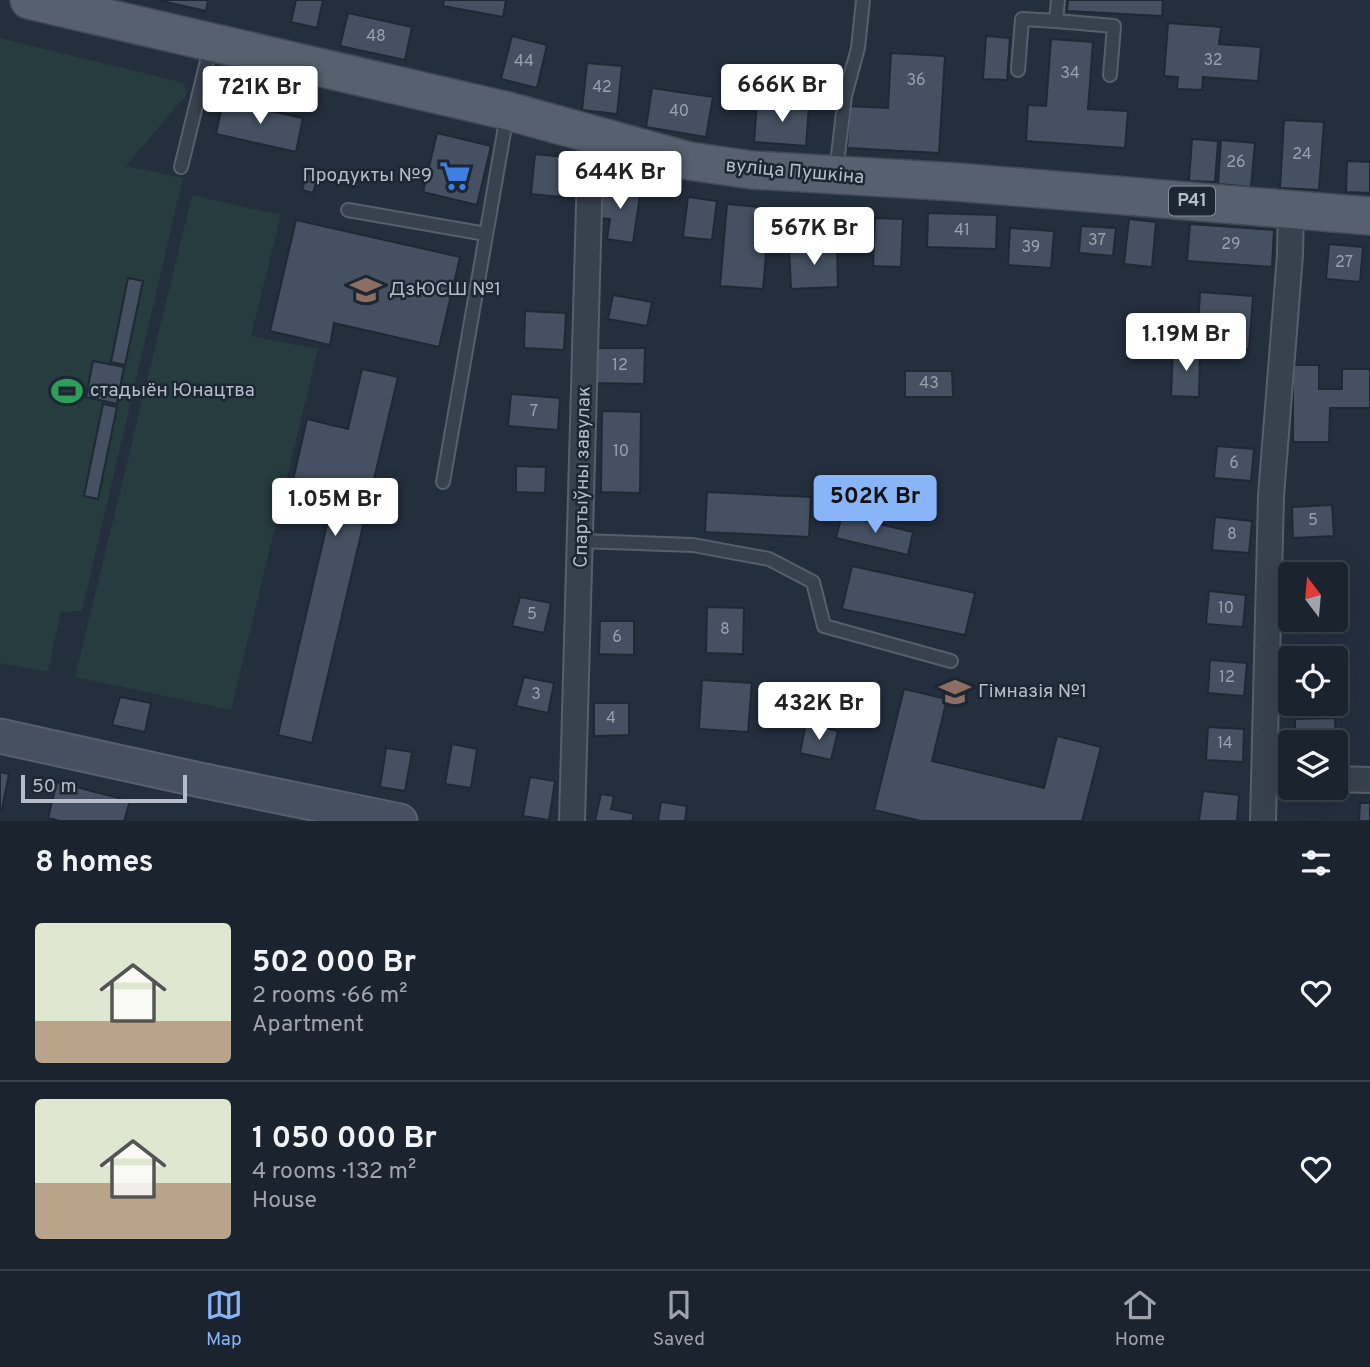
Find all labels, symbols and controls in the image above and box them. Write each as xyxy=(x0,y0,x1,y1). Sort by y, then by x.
house number: 48 xyxy=(366,27,386,47)
house number: 32 xyxy=(1203,51,1223,71)
house number: 44 xyxy=(514,52,534,72)
pin: 666K Br xyxy=(717,64,847,124)
house number: 34 xyxy=(1060,64,1080,84)
pin: 721K Br xyxy=(195,66,325,126)
house number: 36 xyxy=(906,71,926,91)
text: 666K Br xyxy=(737,72,827,101)
text: 721K Br xyxy=(219,74,301,103)
house number: 42 xyxy=(592,78,612,98)
house number: 40 xyxy=(669,102,689,122)
house number: 24 xyxy=(1292,145,1312,165)
pin: 644K Br xyxy=(555,152,685,211)
house number: 26 xyxy=(1226,153,1246,173)
street label: вуліца Пушкіна xyxy=(725,154,865,190)
supermarket icon: Продукты №9 xyxy=(438,159,472,193)
text: 644K Br xyxy=(574,159,666,188)
place label: Продукты №9 xyxy=(303,164,432,188)
road number: Р41 xyxy=(1169,186,1215,216)
pin: 567K Br xyxy=(749,208,879,267)
text: 567K Br xyxy=(770,215,858,244)
house number: 41 xyxy=(954,221,970,241)
house number: 37 xyxy=(1088,231,1106,251)
house number: 29 xyxy=(1221,235,1241,255)
house number: 39 xyxy=(1022,238,1040,258)
house number: 27 xyxy=(1335,253,1353,273)
school or university icon: ДзЮСШ №1 xyxy=(349,273,383,307)
place label: ДзЮСШ №1 xyxy=(389,278,501,302)
pin: 1.19M Br xyxy=(1114,314,1258,373)
text: 1.19M Br xyxy=(1142,321,1230,350)
house number: 12 xyxy=(612,356,628,376)
sports icon: стадыён Юнацтва xyxy=(50,374,84,408)
house number: 43 xyxy=(919,374,939,394)
place label: стадыён Юнацтва xyxy=(90,379,255,403)
street label: Спартыўны завулак xyxy=(569,386,597,568)
house number: 7 xyxy=(530,402,538,422)
house number: 10 xyxy=(613,442,629,462)
house number: 6 xyxy=(1229,454,1239,474)
pin: 502K Br xyxy=(810,476,940,535)
pin: 1.05M Br xyxy=(263,478,407,538)
text: 502K Br xyxy=(830,483,920,512)
text: 1.05M Br xyxy=(288,486,382,515)
house number: 5 xyxy=(1308,511,1318,531)
house number: 8 xyxy=(1227,525,1237,545)
north arrow xyxy=(1278,562,1348,632)
map controls xyxy=(1278,562,1348,800)
house number: 10 xyxy=(1218,599,1234,619)
house number: 5 xyxy=(527,605,537,625)
house number: 8 xyxy=(720,620,730,640)
house number: 6 xyxy=(612,628,622,648)
button: locate xyxy=(1278,646,1348,716)
house number: 12 xyxy=(1219,668,1235,688)
school or university icon: Гімназія №1 xyxy=(938,675,972,709)
place label: Гімназія №1 xyxy=(978,680,1087,704)
pin: 432K Br xyxy=(754,682,884,742)
house number: 3 xyxy=(531,685,541,705)
text: 432K Br xyxy=(774,690,864,719)
house number: 4 xyxy=(606,709,616,729)
button: layers xyxy=(1278,730,1348,800)
house number: 14 xyxy=(1217,734,1233,754)
scale bar xyxy=(21,772,187,804)
text: 50 m xyxy=(32,775,77,799)
icon: filters xyxy=(1297,844,1335,882)
text: 8 homes xyxy=(35,845,154,882)
text: 502 000 Br xyxy=(252,945,416,982)
icon: home xyxy=(91,951,175,1035)
icon: heart xyxy=(1297,974,1335,1012)
text: 2 rooms · 66 m² xyxy=(252,982,408,1011)
text: Apartment xyxy=(252,1011,364,1040)
text: 1 050 000 Br xyxy=(252,1121,437,1158)
icon: home xyxy=(91,1127,175,1211)
icon: heart xyxy=(1297,1150,1335,1188)
text: 4 rooms · 132 m² xyxy=(252,1158,416,1187)
text: House xyxy=(252,1187,317,1216)
tab: Map xyxy=(205,1286,243,1352)
tab: Saved xyxy=(653,1286,705,1352)
tab: Home xyxy=(1115,1286,1165,1352)

